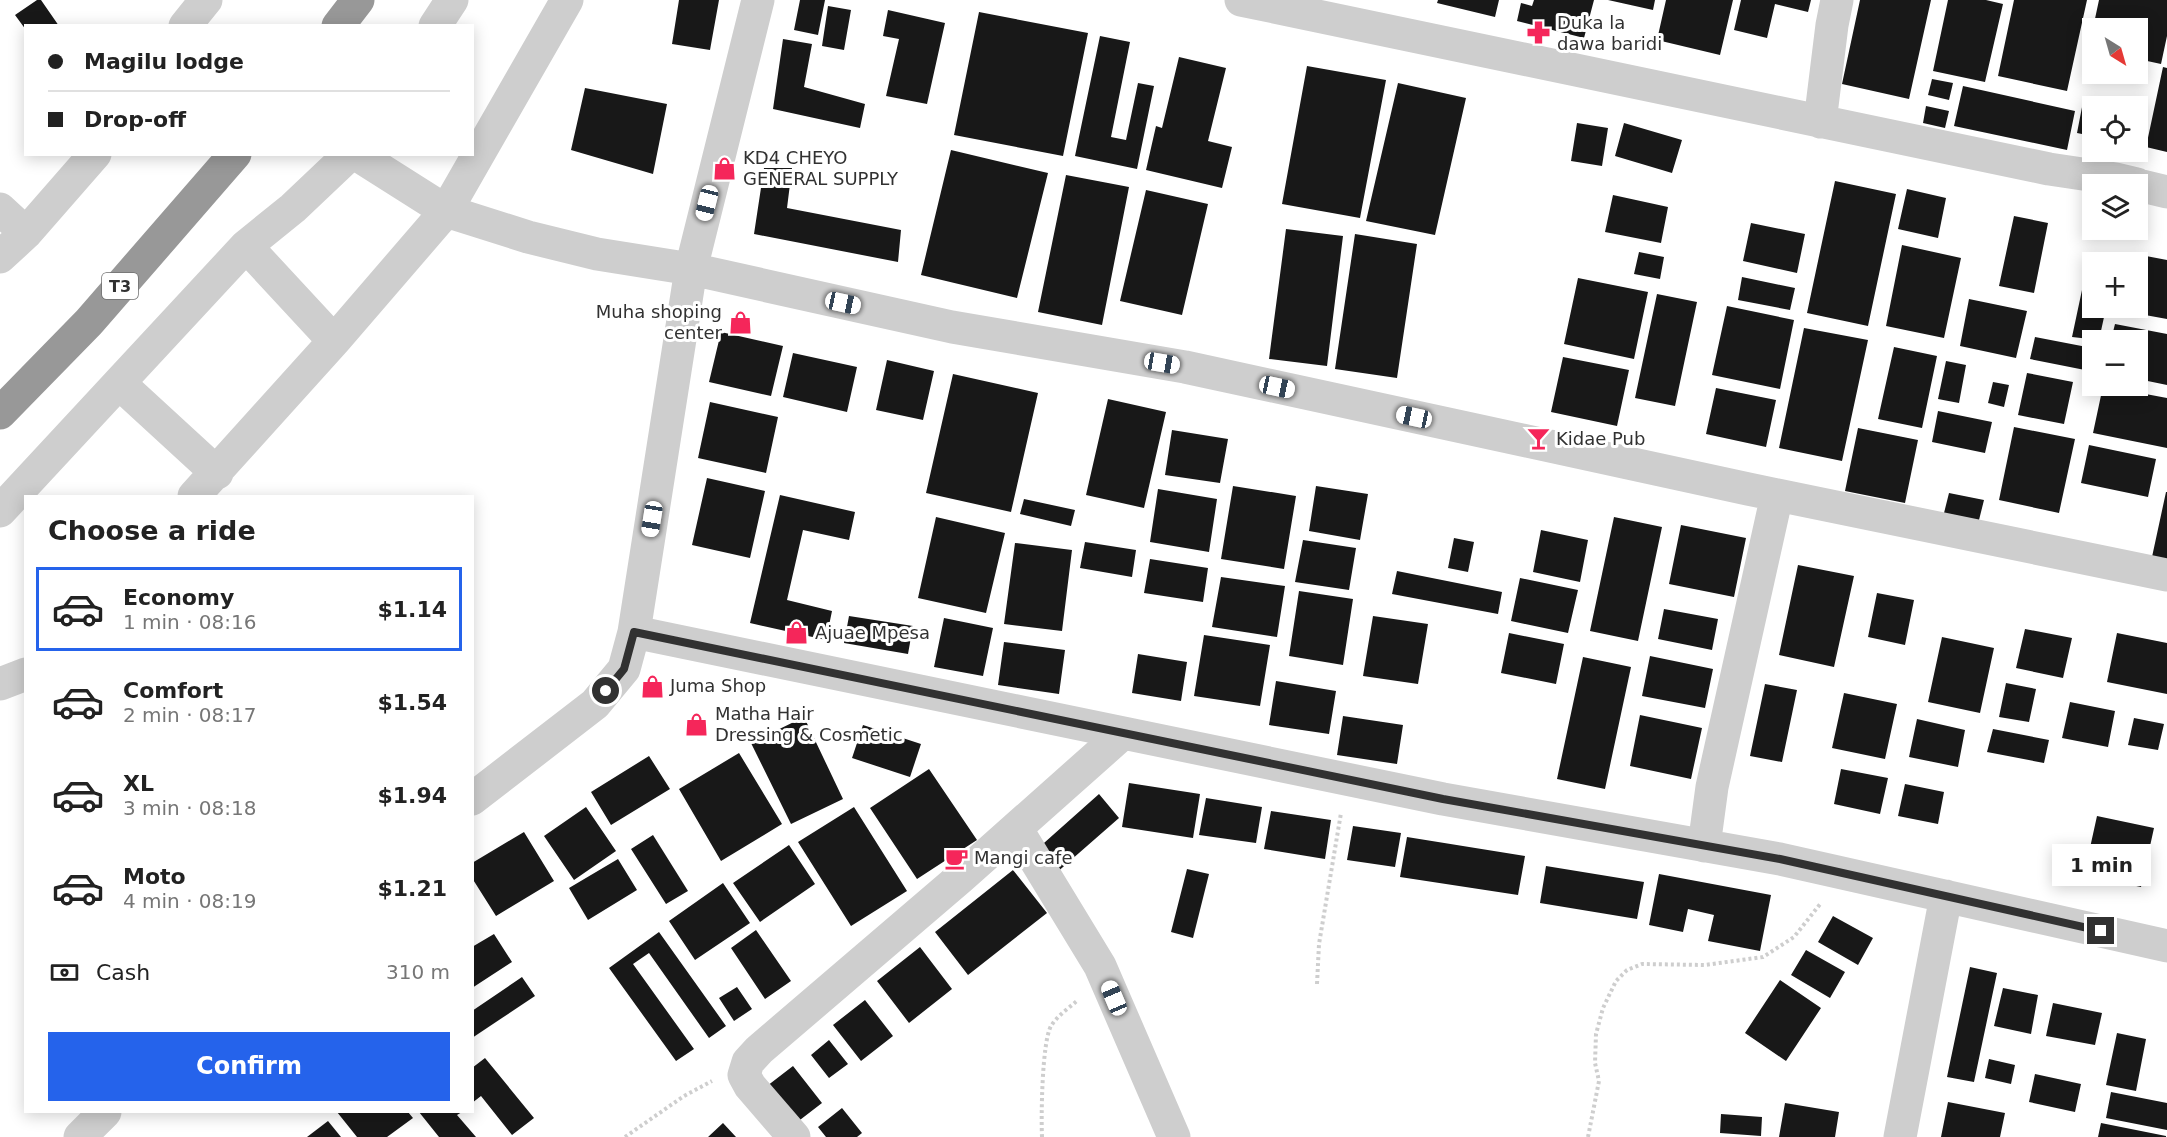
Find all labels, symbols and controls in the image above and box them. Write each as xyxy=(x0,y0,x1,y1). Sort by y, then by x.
place label: Duka la dawa baridi xyxy=(1557,12,1662,54)
north arrow xyxy=(2082,18,2148,84)
map controls xyxy=(2082,18,2148,396)
pharmacy icon: Duka la dawa baridi xyxy=(1526,20,1552,46)
text: Magilu lodge xyxy=(84,49,244,74)
button: locate xyxy=(2082,96,2148,162)
text: Drop-off xyxy=(84,107,186,132)
place label: KD4 CHEYO GENERAL SUPPLY xyxy=(743,147,899,189)
shop icon: KD4 CHEYO GENERAL SUPPLY xyxy=(712,155,738,181)
button: layers xyxy=(2082,174,2148,240)
car xyxy=(694,183,720,223)
button: + xyxy=(2082,252,2148,318)
road number: T3 xyxy=(102,273,138,299)
car xyxy=(824,290,862,316)
place label: Muha shoping center xyxy=(596,301,723,343)
shop icon: Muha shoping center xyxy=(727,309,753,335)
button: − xyxy=(2082,330,2148,396)
car xyxy=(1143,351,1181,375)
car xyxy=(1258,374,1296,400)
car xyxy=(1395,404,1433,430)
bar icon: Kidae Pub xyxy=(1525,426,1551,452)
place label: Kidae Pub xyxy=(1556,428,1645,449)
car xyxy=(640,500,664,538)
text: Choose a ride xyxy=(48,515,256,546)
icon: car xyxy=(51,582,105,636)
text: Economy xyxy=(123,585,234,610)
text: $1.14 xyxy=(377,597,447,622)
text: 1 min · 08:16 xyxy=(123,610,257,634)
shop icon: Ajuae Mpesa xyxy=(784,620,810,646)
place label: Ajuae Mpesa xyxy=(815,622,930,643)
shop icon: Juma Shop xyxy=(639,673,665,699)
icon: car xyxy=(51,675,105,729)
place label: Juma Shop xyxy=(669,675,766,696)
route start xyxy=(592,677,619,704)
text: Comfort xyxy=(123,678,223,703)
text: $1.54 xyxy=(377,690,447,715)
text: 2 min · 08:17 xyxy=(123,703,257,727)
place label: Matha Hair Dressing & Cosmetic xyxy=(715,703,903,745)
shop icon: Matha Hair Dressing & Cosmetic xyxy=(684,711,710,737)
icon: car xyxy=(51,768,105,822)
text: XL xyxy=(123,771,154,796)
text: $1.94 xyxy=(377,783,447,808)
text: 3 min · 08:18 xyxy=(123,796,257,820)
callout: 1 min xyxy=(2052,844,2150,886)
cafe icon: Mangi cafe xyxy=(943,845,969,871)
place label: Mangi cafe xyxy=(974,847,1072,868)
text: 1 min xyxy=(2070,853,2133,877)
icon: car xyxy=(51,861,105,915)
text: Moto xyxy=(123,864,186,889)
text: $1.21 xyxy=(377,876,447,901)
text: 4 min · 08:19 xyxy=(123,889,257,913)
route end xyxy=(2087,917,2114,944)
icon: cash xyxy=(48,956,81,989)
text: Cash xyxy=(96,960,150,985)
text: 310 m xyxy=(386,960,450,984)
car xyxy=(1099,978,1129,1018)
button: Confirm xyxy=(48,1032,450,1101)

